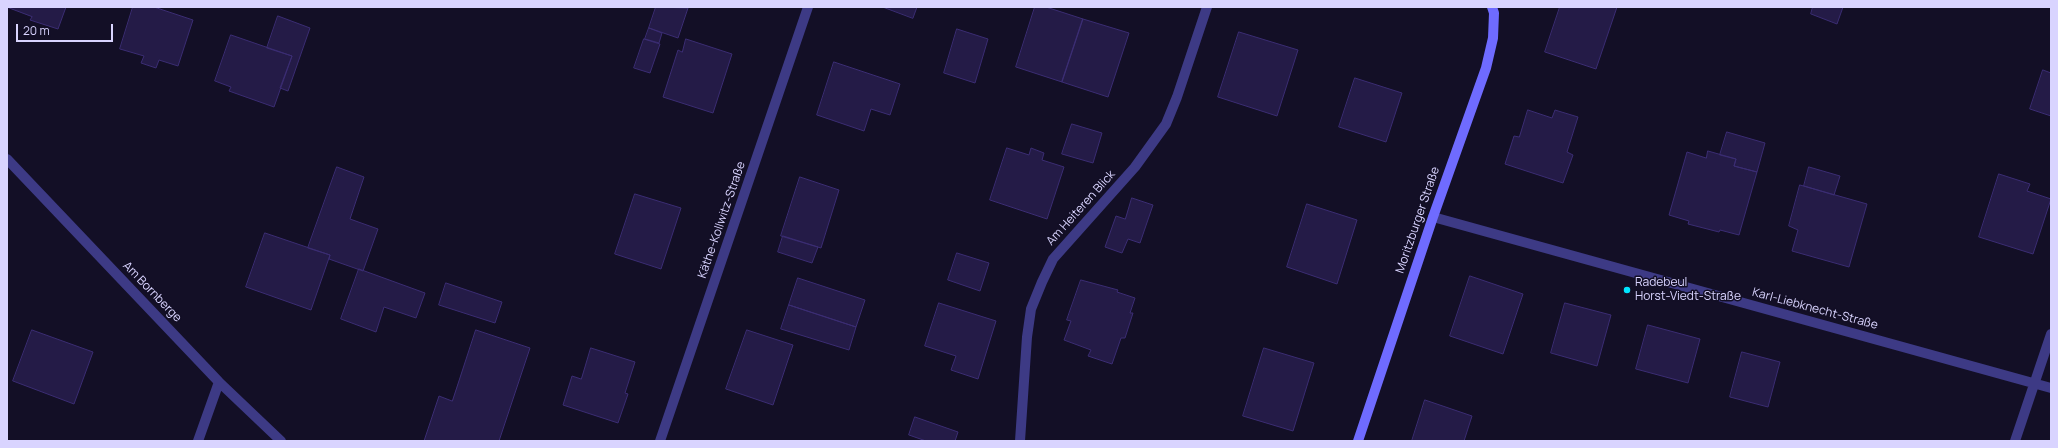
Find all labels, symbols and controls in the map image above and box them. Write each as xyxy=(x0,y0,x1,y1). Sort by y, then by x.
scale bar xyxy=(18,16,115,42)
text: 20 m xyxy=(23,22,50,39)
street label: Käthe-Kollwitz-Straße xyxy=(695,160,749,280)
street label: Moritzburger Straße xyxy=(1393,165,1443,275)
street label: Am Heiteren Blick xyxy=(1044,168,1118,248)
street label: Am Bornberge xyxy=(120,259,184,325)
place label: Radebeul Horst-Viedt-Straße xyxy=(1635,276,1741,304)
marker: Radebeul Horst-Viedt-Straße xyxy=(1622,285,1632,295)
street label: Karl-Liebknecht-Straße xyxy=(1750,285,1880,333)

